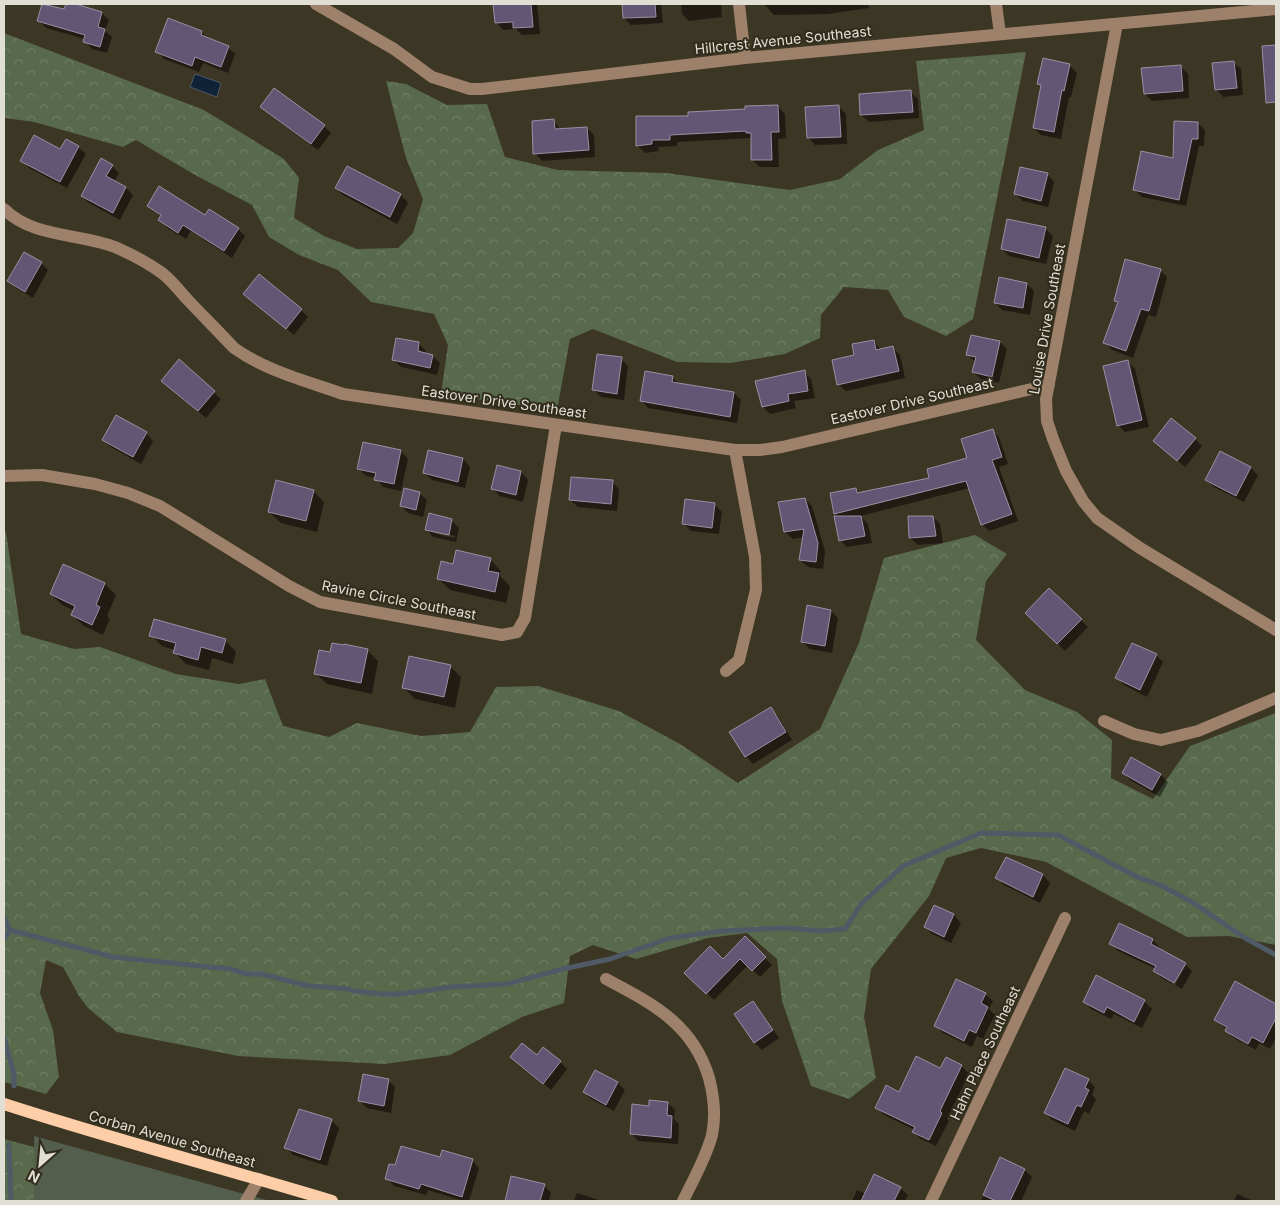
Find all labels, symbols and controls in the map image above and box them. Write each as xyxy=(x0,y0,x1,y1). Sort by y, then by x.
street label: Hillcrest Avenue Southeast xyxy=(694,22,872,57)
street label: Louise Drive Southeast xyxy=(1025,242,1068,396)
street label: Eastover Drive Southeast xyxy=(829,373,995,428)
street label: Eastover Drive Southeast xyxy=(420,381,588,422)
street label: Ravine Circle Southeast xyxy=(320,576,478,623)
street label: Hahn Place Southeast xyxy=(946,983,1023,1122)
street label: Corban Avenue Southeast xyxy=(87,1107,258,1171)
north arrow xyxy=(15,1140,65,1190)
text: N xyxy=(25,1167,42,1187)

